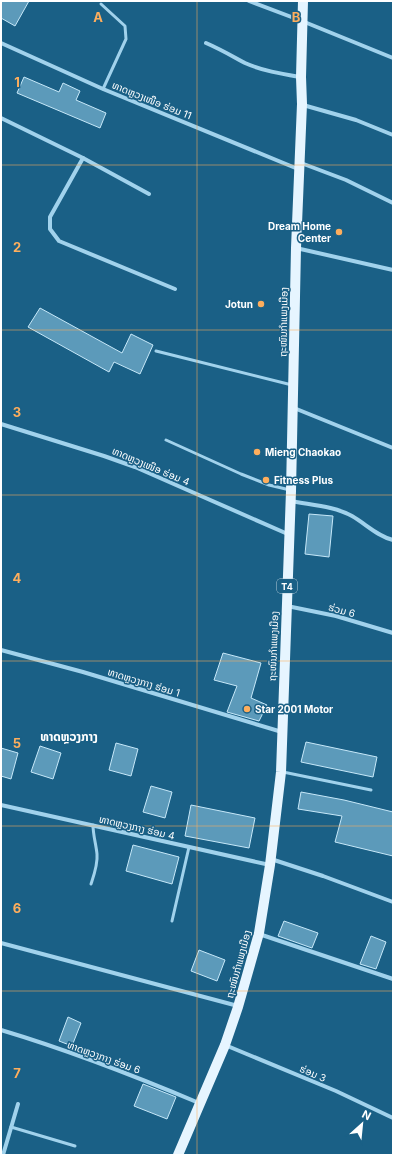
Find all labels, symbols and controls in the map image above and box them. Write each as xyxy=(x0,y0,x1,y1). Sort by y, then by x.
text: A xyxy=(93,9,103,25)
text: B xyxy=(292,9,301,25)
text: 1 xyxy=(14,74,20,90)
street label: ທາດຫຼວງເໜືອ ຮ່ອມ 11 xyxy=(110,79,193,122)
place label: Dream Home Center xyxy=(268,220,331,244)
marker: Dream Home Center xyxy=(334,227,344,237)
text: 2 xyxy=(13,239,21,255)
street label: ຖະໜົນກຳແພງເມືອງ xyxy=(276,287,290,357)
place label: Jotun xyxy=(225,298,253,310)
marker: Jotun xyxy=(256,299,266,309)
text: 3 xyxy=(13,404,21,420)
street label: ທາດຫຼວງເໜືອ ຮ່ອມ 4 xyxy=(110,444,192,489)
place label: Mieng Chaokao xyxy=(265,446,341,459)
marker: Mieng Chaokao xyxy=(252,447,262,457)
place label: Fitness Plus xyxy=(274,474,333,486)
marker: Fitness Plus xyxy=(261,475,271,485)
text: 4 xyxy=(13,570,22,586)
road number: T4 xyxy=(277,579,297,593)
street label: ຮ່ວມ 6 xyxy=(327,601,357,619)
street label: ຖະໜົນກຳແພງເມືອງ xyxy=(266,611,280,681)
street label: ທາດຫຼວງກາງ ຮ່ອມ 1 xyxy=(106,665,182,700)
place label: Star 2001 Motor xyxy=(255,703,333,715)
marker: Star 2001 Motor xyxy=(242,704,252,714)
district label: ທາດຫຼວງກາງ xyxy=(40,729,98,744)
text: 5 xyxy=(13,735,21,751)
street label: ທາດຫຼວງກາງ ຮ່ອມ 4 xyxy=(98,812,176,843)
text: 6 xyxy=(13,900,21,916)
street label: ຖະໜົນກຳແພງເມືອງ xyxy=(223,929,253,999)
street label: ທາດຫຼວງກາງ ຮ່ອມ 6 xyxy=(65,1038,142,1077)
street label: ຮ່ອມ 3 xyxy=(298,1062,328,1084)
text: 7 xyxy=(13,1065,21,1081)
north arrow xyxy=(342,1104,382,1144)
text: N xyxy=(360,1107,373,1123)

